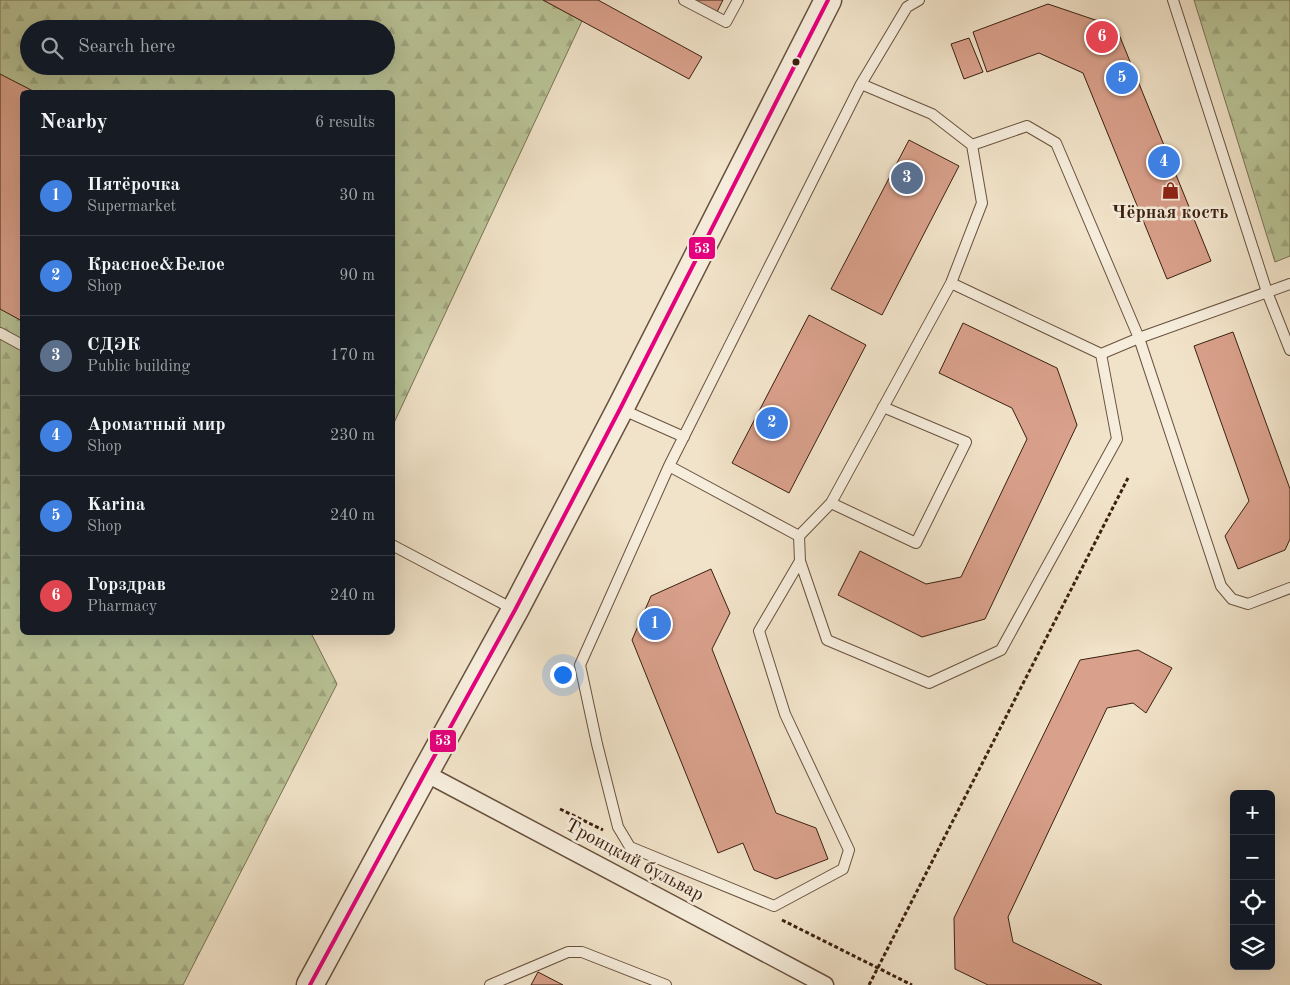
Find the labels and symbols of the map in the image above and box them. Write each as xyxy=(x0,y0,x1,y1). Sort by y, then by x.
pin: 6 xyxy=(1086,18,1118,56)
unlabelled marker xyxy=(791,57,801,67)
pin: 5 xyxy=(1106,59,1138,97)
pin: 4 xyxy=(1148,143,1180,181)
pin: 3 xyxy=(891,159,923,197)
shop icon: Чёрная кость xyxy=(1160,180,1180,200)
place label: Чёрная кость xyxy=(1111,204,1229,223)
line badge: 53 xyxy=(688,236,716,260)
text: 53 xyxy=(694,242,710,256)
pin: 2 xyxy=(756,404,788,442)
pin: 1 xyxy=(639,605,671,643)
your location xyxy=(550,662,576,688)
line badge: 53 xyxy=(429,729,457,753)
text: 53 xyxy=(435,734,451,748)
street label: Троицкий бульвар xyxy=(562,816,706,906)

